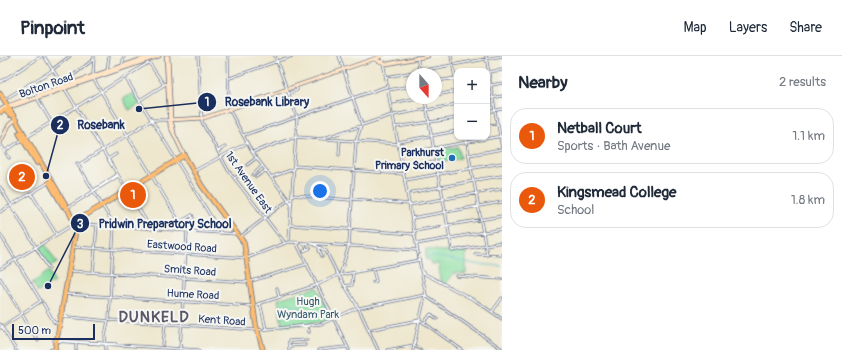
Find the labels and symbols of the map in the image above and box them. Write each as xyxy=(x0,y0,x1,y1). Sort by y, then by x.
north arrow xyxy=(406,68,442,104)
street label: Bolton Road xyxy=(17,70,75,101)
callout: Rosebank Library xyxy=(197,90,317,114)
text: 1 xyxy=(205,95,209,110)
text: Rosebank Library xyxy=(225,95,310,110)
callout: Rosebank xyxy=(50,113,133,137)
text: 2 xyxy=(57,118,64,133)
text: Rosebank xyxy=(77,118,126,133)
place label: Parkhurst Primary School xyxy=(375,146,445,172)
street label: 1st Avenue East xyxy=(222,149,275,216)
marker: Parkhurst Primary School xyxy=(447,153,457,163)
pin: 2 xyxy=(9,162,35,192)
pin: 1 xyxy=(120,180,146,210)
your location xyxy=(310,181,330,201)
callout: Pridwin Preparatory School xyxy=(70,211,239,235)
text: 3 xyxy=(77,217,84,232)
text: Pridwin Preparatory School xyxy=(98,217,232,232)
street label: Eastwood Road xyxy=(147,238,217,255)
street label: Smits Road xyxy=(163,262,217,279)
street label: Hume Road xyxy=(166,287,220,302)
park label: Hugh Wyndam Park xyxy=(277,295,340,321)
district label: DUNKELD xyxy=(118,308,190,327)
street label: Kent Road xyxy=(198,312,246,329)
scale bar xyxy=(12,322,95,341)

